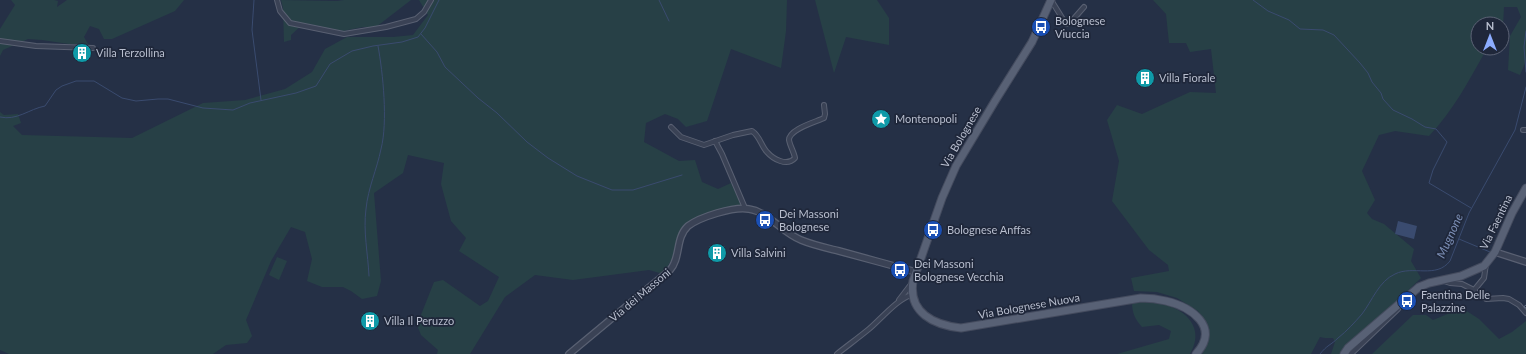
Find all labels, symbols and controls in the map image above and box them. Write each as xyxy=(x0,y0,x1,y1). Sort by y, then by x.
place label: Bolognese Viuccia xyxy=(1055,14,1106,40)
bus stop icon: Bolognese Viuccia xyxy=(1030,16,1052,38)
north arrow xyxy=(1470,16,1510,56)
text: N xyxy=(1486,19,1494,32)
building icon: Villa Terzollina xyxy=(71,42,93,64)
place label: Villa Terzollina xyxy=(96,46,165,59)
building icon: Villa Fiorale xyxy=(1134,67,1156,89)
place label: Villa Fiorale xyxy=(1159,71,1216,84)
street label: Via Bolognese xyxy=(938,104,983,170)
place icon: Montenopoli xyxy=(870,108,892,130)
place label: Montenopoli xyxy=(895,112,957,125)
street label: Via Faentina xyxy=(1477,192,1514,251)
place label: Dei Massoni Bolognese xyxy=(779,207,839,233)
bus stop icon: Dei Massoni Bolognese xyxy=(754,209,776,231)
water label: Mugnone xyxy=(1433,211,1466,260)
bus stop icon: Bolognese Anffas xyxy=(922,219,944,241)
place label: Bolognese Anffas xyxy=(947,223,1031,236)
building icon: Villa Salvini xyxy=(706,242,728,264)
place label: Villa Salvini xyxy=(731,246,786,259)
place label: Dei Massoni Bolognese Vecchia xyxy=(914,257,1004,283)
bus stop icon: Dei Massoni Bolognese Vecchia xyxy=(889,259,911,281)
street label: Via dei Massoni xyxy=(606,265,673,324)
place label: Faentina Delle Palazzine xyxy=(1421,288,1490,314)
street label: Via Bolognese Nuova xyxy=(977,290,1081,321)
bus stop icon: Faentina Delle Palazzine xyxy=(1396,290,1418,312)
building icon: Villa Il Peruzzo xyxy=(359,310,381,332)
place label: Villa Il Peruzzo xyxy=(384,314,454,327)

